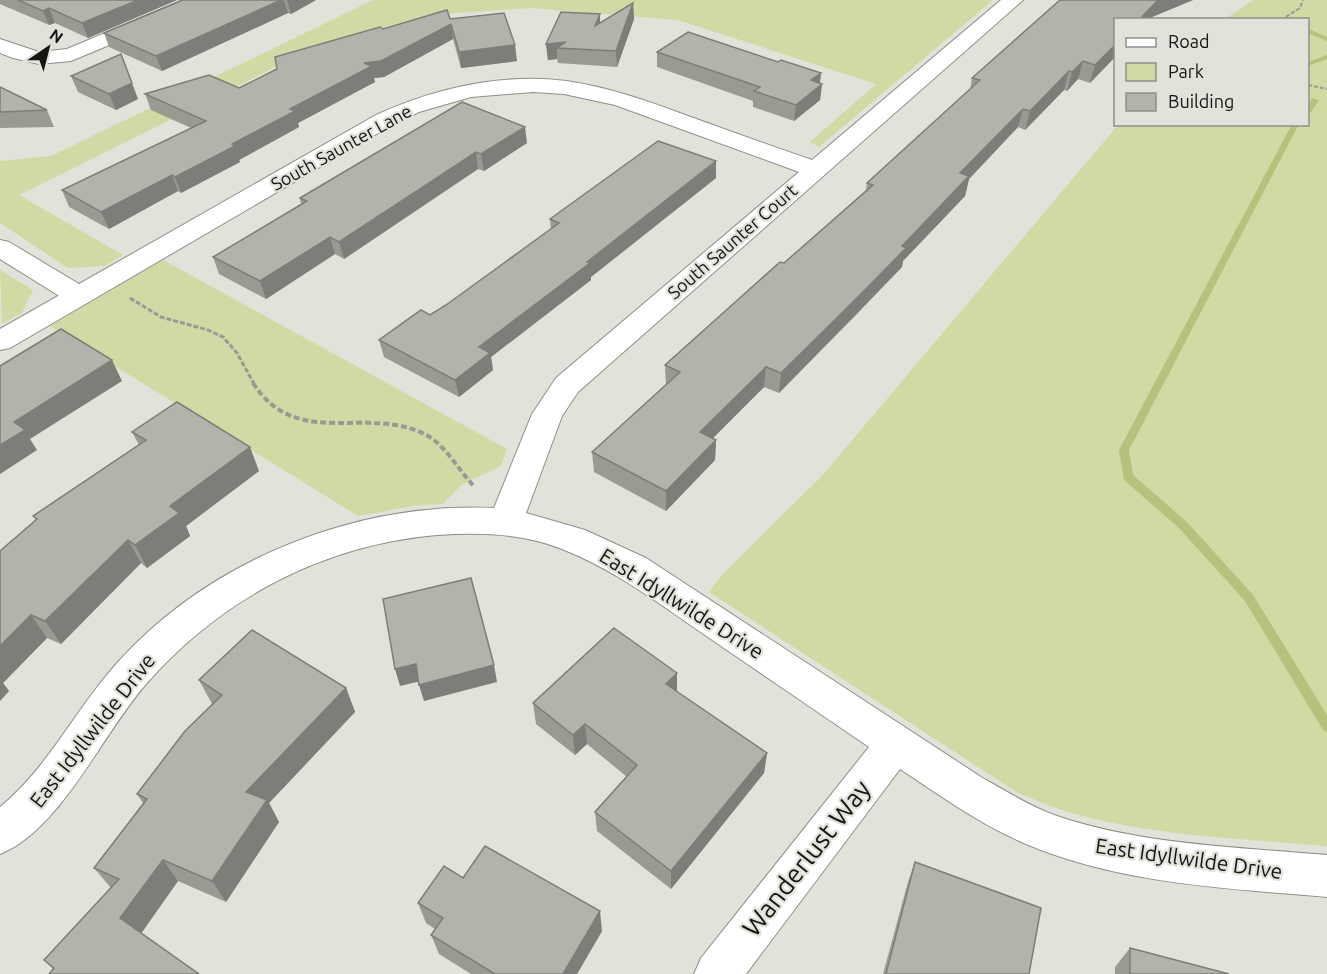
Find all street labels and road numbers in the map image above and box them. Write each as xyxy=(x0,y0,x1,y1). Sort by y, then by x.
street label: South Saunter Lane xyxy=(267,100,415,194)
street label: South Saunter Court xyxy=(663,179,801,303)
street label: East Idyllwilde Drive xyxy=(596,543,768,663)
street label: East Idyllwilde Drive xyxy=(24,648,160,812)
street label: Wanderlust Way xyxy=(736,774,876,942)
street label: East Idyllwilde Drive xyxy=(1094,833,1284,883)

